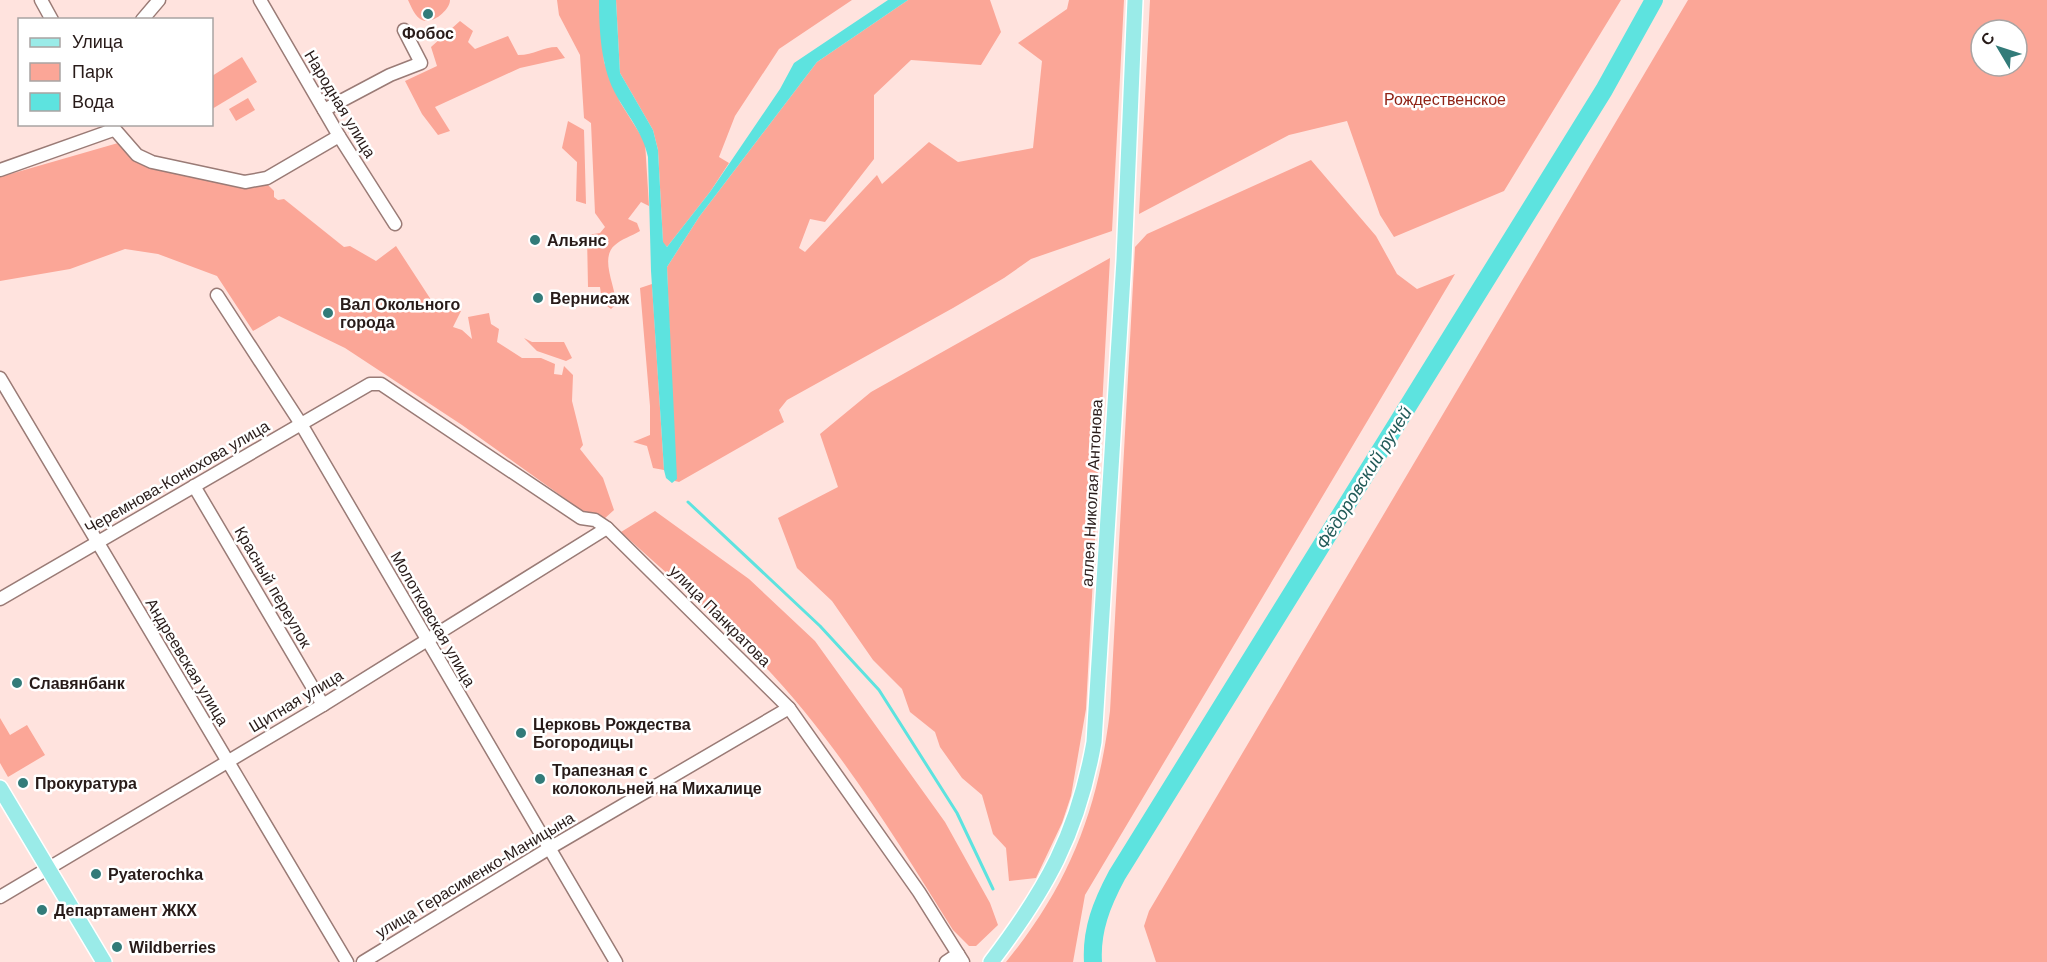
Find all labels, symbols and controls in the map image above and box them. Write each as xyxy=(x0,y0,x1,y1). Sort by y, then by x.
marker: Фобос xyxy=(421,7,435,21)
legend xyxy=(18,18,213,126)
north arrow xyxy=(1969,18,2029,78)
place label: Фобос xyxy=(402,25,454,42)
text: С xyxy=(1977,29,1998,49)
text: Улица xyxy=(72,32,124,52)
street label: Народная улица xyxy=(301,47,379,161)
text: Парк xyxy=(72,62,113,82)
park label: Рождественское xyxy=(1384,91,1506,108)
text: Вода xyxy=(72,92,115,112)
place label: Альянс xyxy=(547,232,607,249)
marker: Альянс xyxy=(528,233,542,247)
place label: Вернисаж xyxy=(550,290,630,307)
marker: Вернисаж xyxy=(531,291,545,305)
place label: Вал Окольного города xyxy=(340,296,461,331)
marker: Вал Окольного города xyxy=(321,306,335,320)
street label: аллея Николая Антонова xyxy=(1079,399,1105,587)
water label: Фёдоровский ручей xyxy=(1312,403,1416,553)
street label: Черемнова-Конюхова улица xyxy=(82,417,272,537)
street label: Красный переулок xyxy=(231,523,315,651)
street label: Молотковская улица xyxy=(387,548,479,690)
street label: улица Панкратова xyxy=(666,562,774,670)
street label: Андреевская улица xyxy=(142,595,232,729)
street label: Щитная улица xyxy=(246,666,346,736)
place label: Славянбанк xyxy=(29,675,126,692)
marker: Славянбанк xyxy=(10,676,24,690)
place label: Церковь Рождества Богородицы xyxy=(533,716,691,751)
marker: Церковь Рождества Богородицы xyxy=(514,726,528,740)
place label: Трапезная с колокольней на Михалице xyxy=(552,762,762,797)
marker: Трапезная с колокольней на Михалице xyxy=(533,772,547,786)
place label: Прокуратура xyxy=(35,775,137,792)
marker: Прокуратура xyxy=(16,776,30,790)
street label: улица Герасименко-Маницына xyxy=(373,809,577,941)
place label: Pyaterochka xyxy=(108,866,203,883)
marker: Pyaterochka xyxy=(89,867,103,881)
place label: Департамент ЖКХ xyxy=(54,902,197,919)
marker: Департамент ЖКХ xyxy=(35,903,49,917)
place label: Wildberries xyxy=(129,939,216,956)
marker: Wildberries xyxy=(110,940,124,954)

